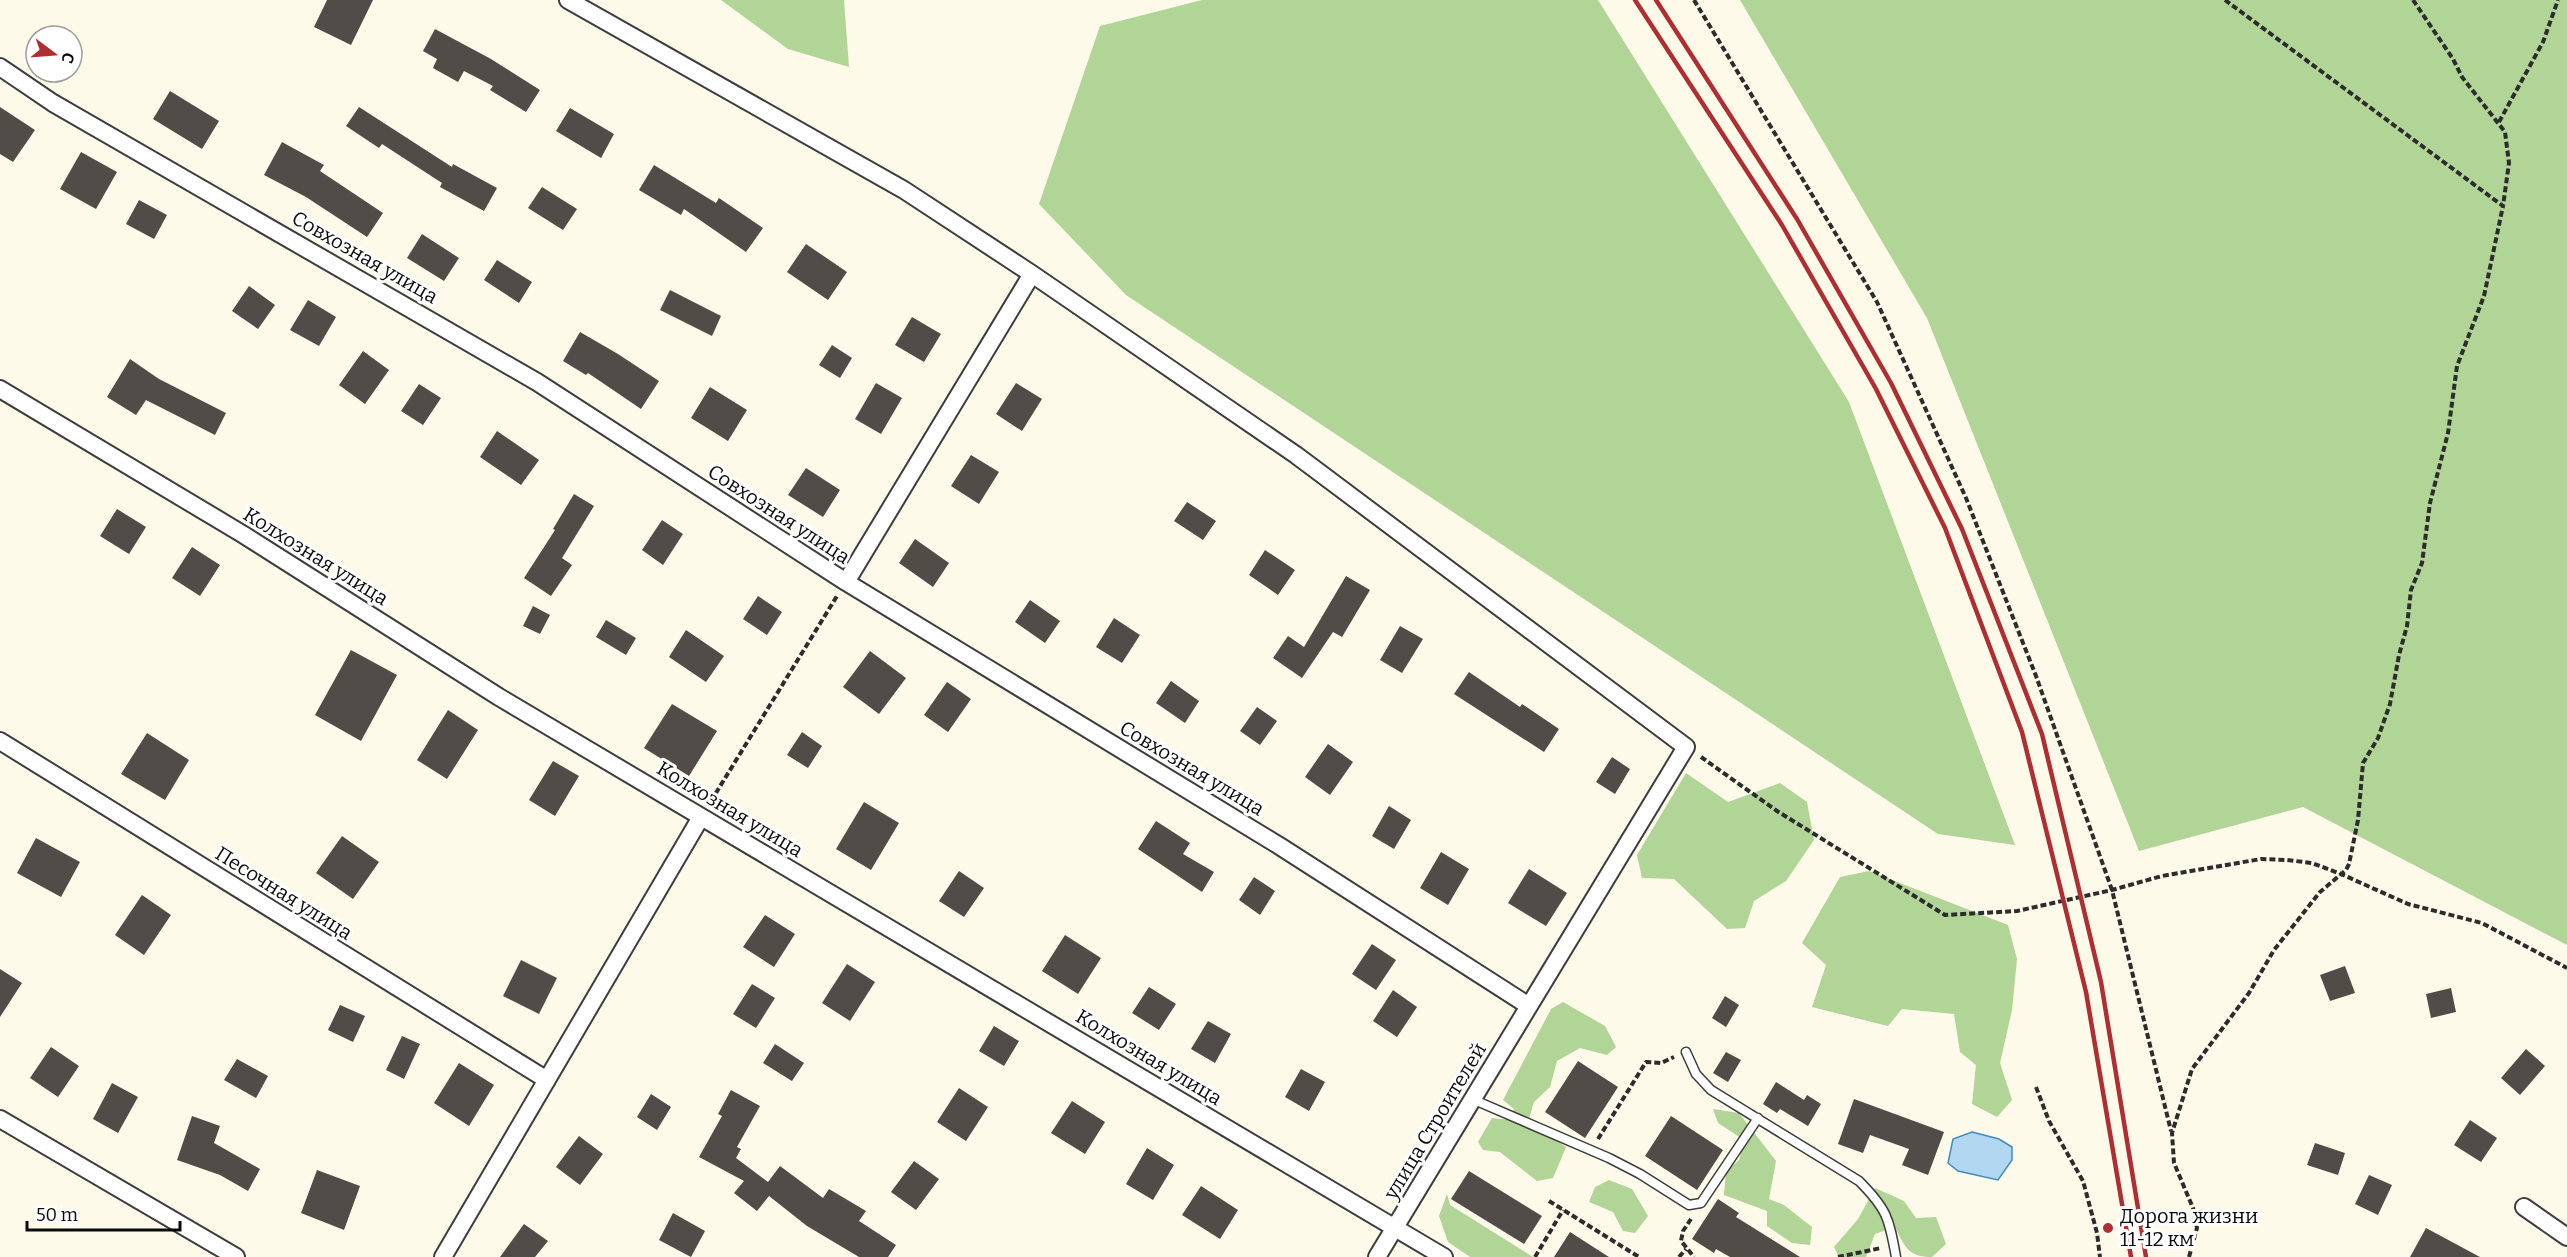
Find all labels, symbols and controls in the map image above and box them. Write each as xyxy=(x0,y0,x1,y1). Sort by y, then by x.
north arrow xyxy=(24,24,84,84)
text: С xyxy=(57,51,78,65)
street label: Совхозная улица xyxy=(288,206,442,309)
street label: Совхозная улица xyxy=(704,459,854,569)
street label: Колхозная улица xyxy=(239,502,393,610)
street label: Совхозная улица xyxy=(1115,715,1269,821)
street label: Колхозная улица xyxy=(653,756,807,862)
street label: Песочная улица xyxy=(211,841,357,945)
street label: Колхозная улица xyxy=(1072,1004,1226,1110)
street label: улица Строителей xyxy=(1378,1038,1491,1204)
scale bar xyxy=(27,1194,180,1232)
text: 50 m xyxy=(36,1204,78,1226)
place label: Дорога жизни 11-12 км xyxy=(2120,1204,2258,1251)
marker: Дорога жизни 11-12 км xyxy=(2101,1221,2115,1235)

